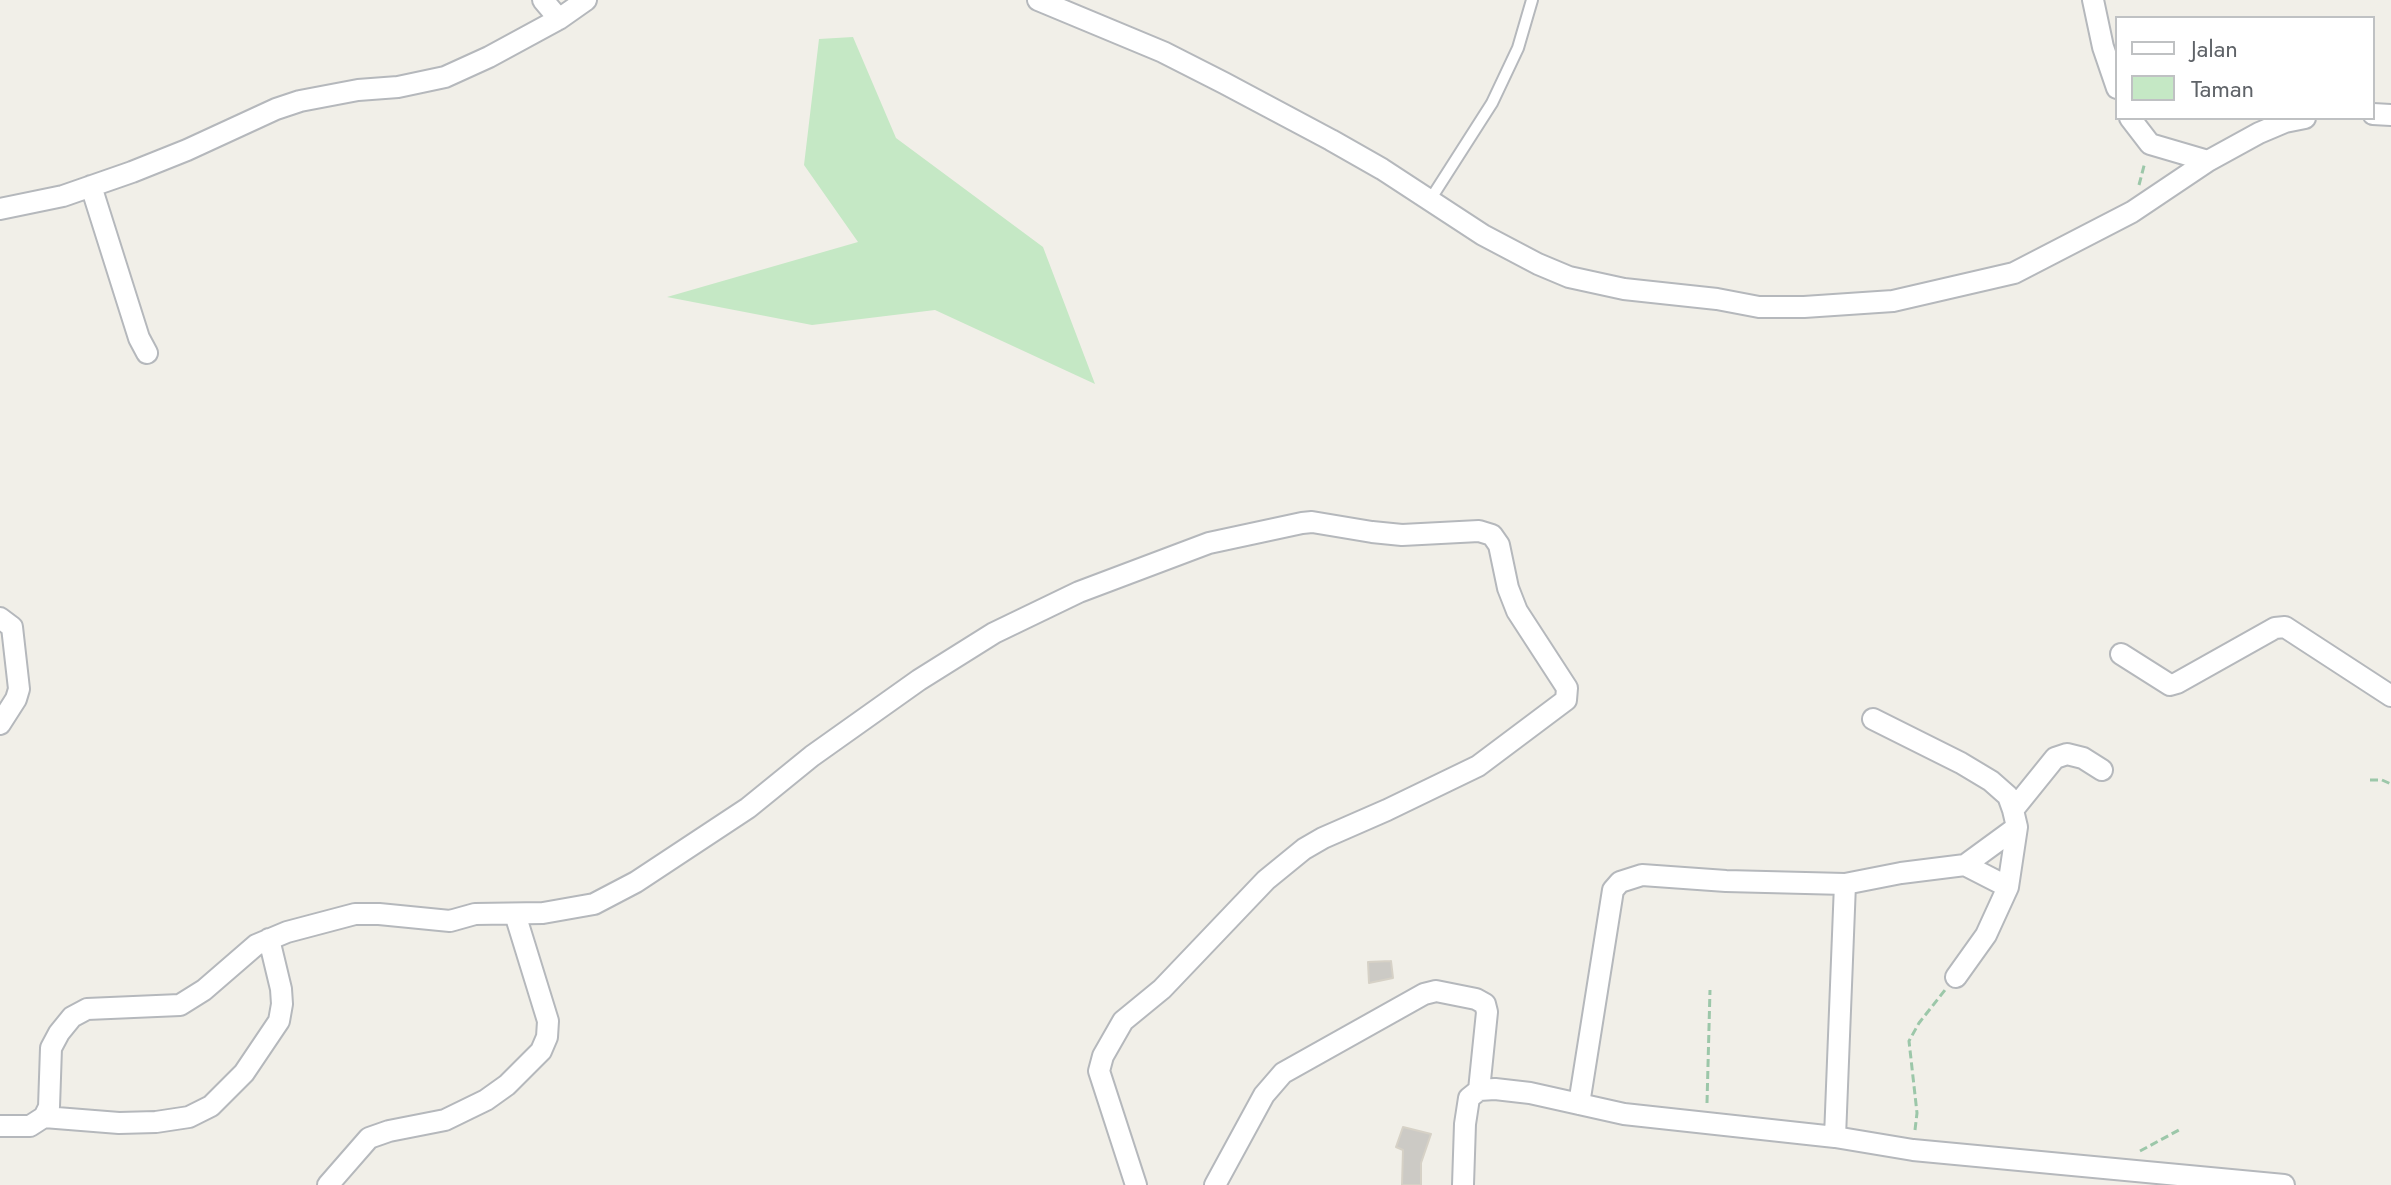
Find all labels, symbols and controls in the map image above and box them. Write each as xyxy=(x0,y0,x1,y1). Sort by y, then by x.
legend xyxy=(2115,16,2375,120)
text: Jalan xyxy=(2191,31,2238,66)
text: Taman xyxy=(2191,71,2254,106)

